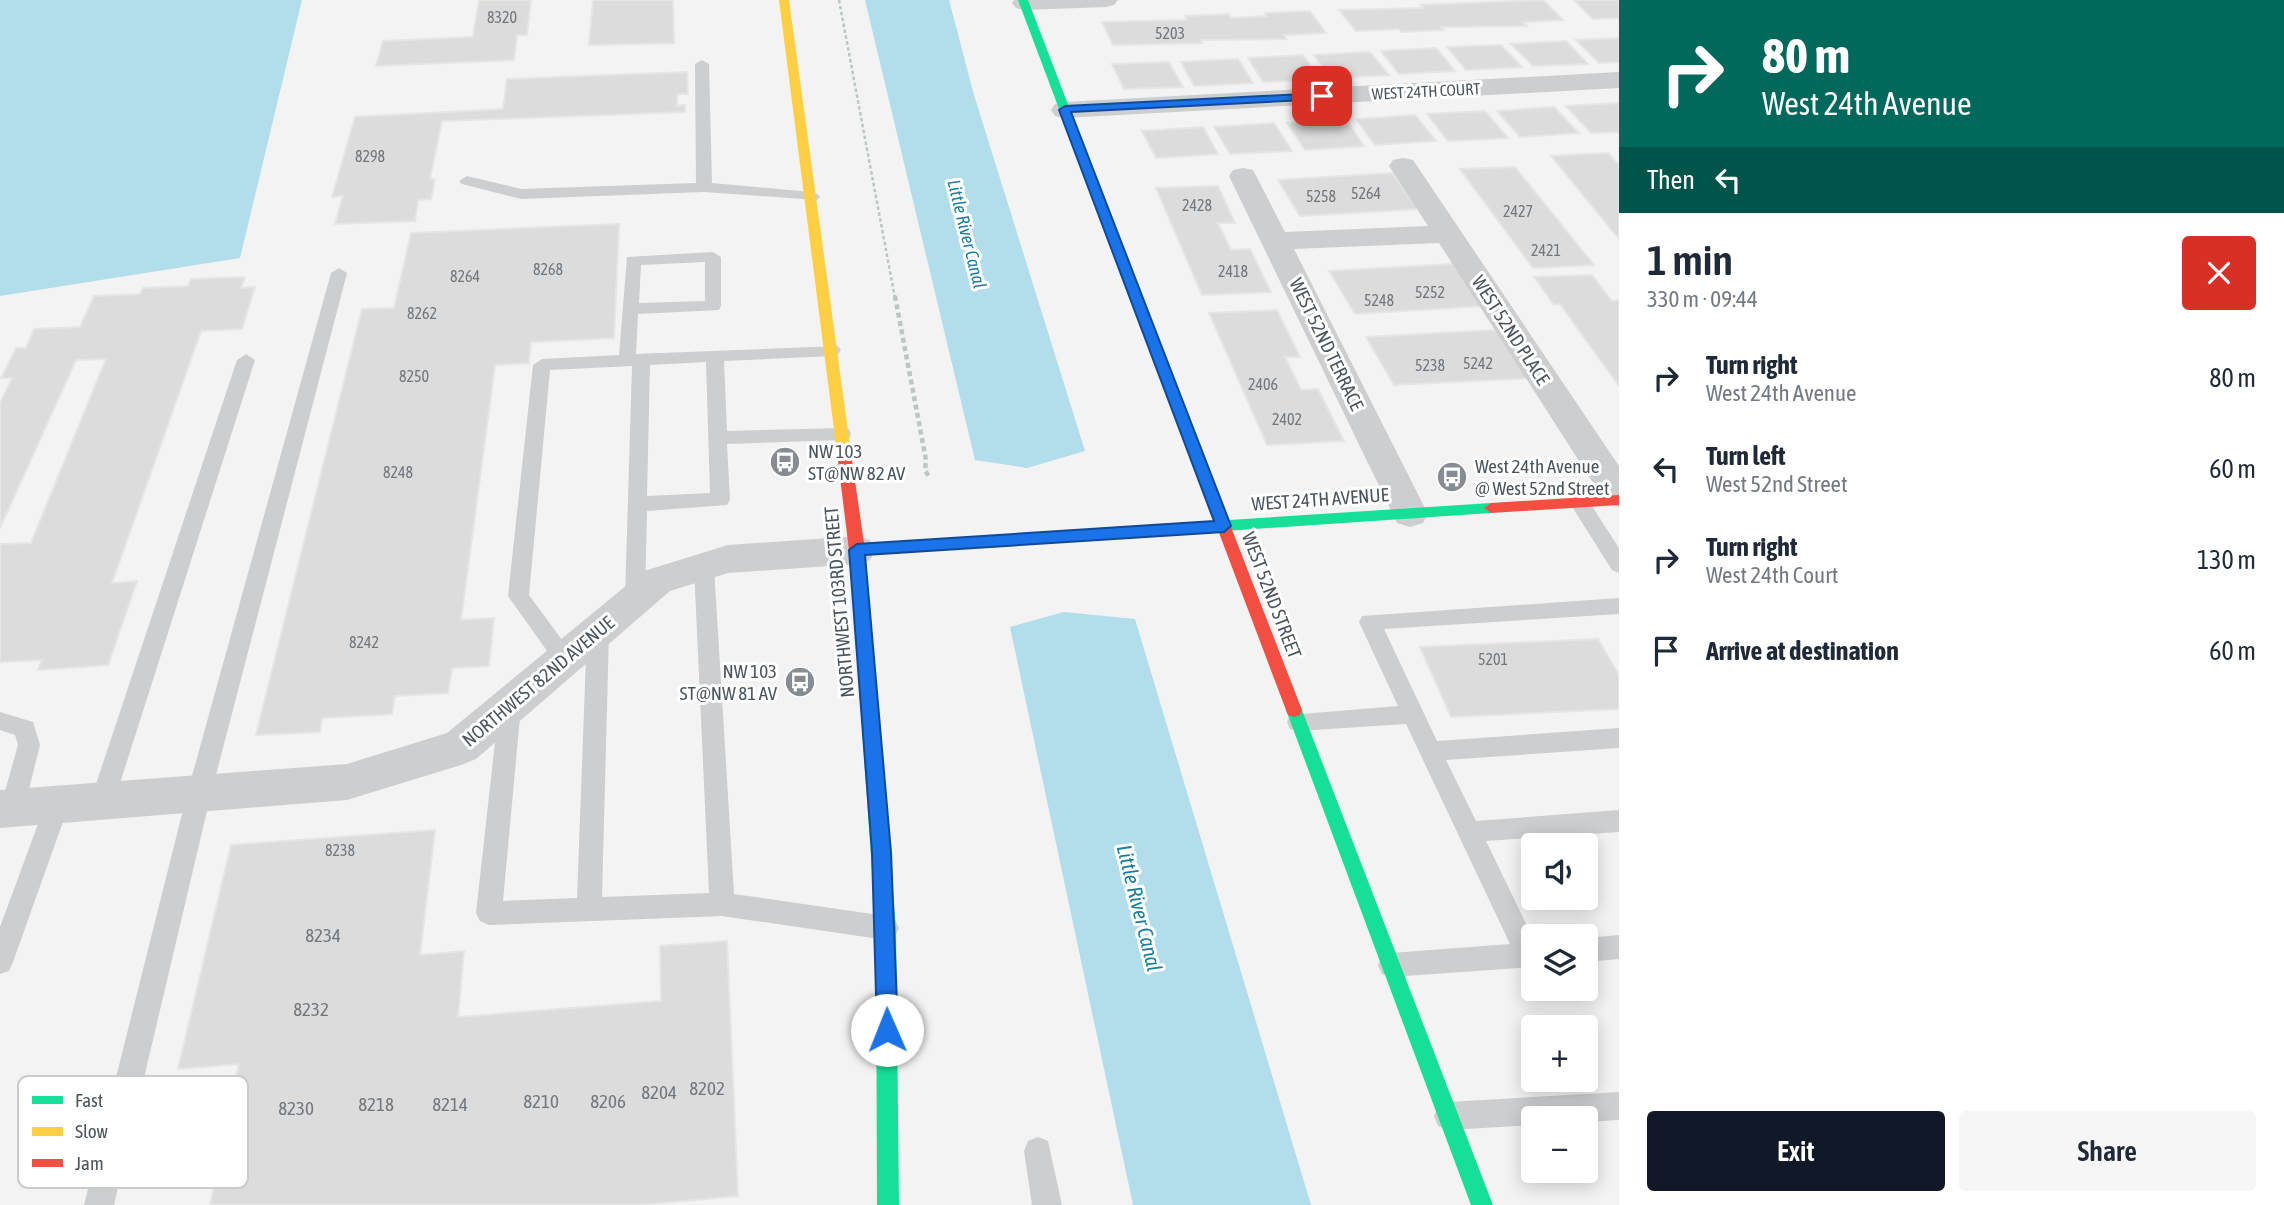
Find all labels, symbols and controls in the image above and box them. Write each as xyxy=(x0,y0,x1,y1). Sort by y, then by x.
house number: 8320 xyxy=(487,8,517,26)
house number: 5203 xyxy=(1155,24,1185,42)
text: 80 m xyxy=(1762,27,1850,83)
icon: right xyxy=(1647,28,1738,119)
pin xyxy=(1292,66,1352,126)
icon: arrive xyxy=(1303,77,1341,115)
street label: WEST 24TH COURT xyxy=(1371,79,1481,103)
text: West 24th Avenue xyxy=(1762,85,1971,122)
house number: 8298 xyxy=(355,147,385,165)
icon: left xyxy=(1709,161,1747,199)
text: Then xyxy=(1647,165,1695,195)
water label: Little River Canal xyxy=(943,177,991,291)
house number: 5264 xyxy=(1351,184,1381,202)
house number: 5258 xyxy=(1306,187,1336,205)
house number: 2428 xyxy=(1182,196,1212,214)
house number: 2427 xyxy=(1503,202,1533,220)
text: 1 min xyxy=(1647,236,1733,284)
button: close xyxy=(2182,236,2256,310)
house number: 2421 xyxy=(1531,241,1561,259)
house number: 8268 xyxy=(533,260,563,278)
house number: 2418 xyxy=(1218,262,1248,280)
house number: 8264 xyxy=(450,267,480,285)
street label: WEST 52ND PLACE xyxy=(1468,271,1554,389)
street label: WEST 52ND TERRACE xyxy=(1285,274,1369,414)
house number: 5252 xyxy=(1415,283,1445,301)
text: 330 m · 09:44 xyxy=(1647,286,1758,312)
house number: 5248 xyxy=(1364,291,1394,309)
house number: 8262 xyxy=(407,304,437,322)
text: Turn right xyxy=(1706,350,1797,380)
house number: 5242 xyxy=(1463,354,1493,372)
house number: 5238 xyxy=(1415,356,1445,374)
icon: right xyxy=(1647,359,1685,397)
text: 80 m xyxy=(2209,363,2256,393)
house number: 8250 xyxy=(399,367,429,385)
house number: 2406 xyxy=(1248,375,1278,393)
text: West 24th Avenue xyxy=(1706,380,1857,406)
house number: 2402 xyxy=(1272,410,1302,428)
place label: NW 103 ST@NW 82 AV xyxy=(808,440,906,484)
text: Turn left xyxy=(1706,441,1786,471)
bus stop icon: NW 103 ST@NW 82 AV xyxy=(768,445,802,479)
icon: left xyxy=(1647,450,1685,488)
text: 60 m xyxy=(2209,454,2256,484)
place label: West 24th Avenue @ West 52nd Street xyxy=(1475,455,1609,499)
bus stop icon: West 24th Avenue @ West 52nd Street xyxy=(1435,460,1469,494)
house number: 8248 xyxy=(383,463,413,481)
text: West 52nd Street xyxy=(1706,471,1848,497)
street label: WEST 24TH AVENUE xyxy=(1251,483,1389,515)
street label: NORTHWEST 103RD STREET xyxy=(820,505,858,699)
street label: WEST 52ND STREET xyxy=(1238,529,1306,662)
text: Turn right xyxy=(1706,532,1797,562)
icon: right xyxy=(1647,541,1685,579)
text: 130 m xyxy=(2197,545,2256,575)
text: West 24th Court xyxy=(1706,562,1838,588)
street label: NORTHWEST 82ND AVENUE xyxy=(458,611,618,751)
icon: arrive xyxy=(1647,632,1685,670)
house number: 8242 xyxy=(349,633,379,651)
text: Arrive at destination xyxy=(1706,636,1899,666)
text: 60 m xyxy=(2209,636,2256,666)
house number: 5201 xyxy=(1478,650,1508,668)
place label: NW 103 ST@NW 81 AV xyxy=(680,660,778,704)
bus stop icon: NW 103 ST@NW 81 AV xyxy=(783,665,817,699)
map controls xyxy=(1521,833,1598,1183)
button: sound xyxy=(1521,833,1598,910)
house number: 8238 xyxy=(325,841,355,859)
water label: Little River Canal xyxy=(1113,842,1167,974)
house number: 8234 xyxy=(305,924,341,946)
button: layers xyxy=(1521,924,1598,1001)
position arrow xyxy=(850,993,924,1067)
house number: 8232 xyxy=(293,998,329,1020)
button: + xyxy=(1521,1015,1598,1092)
legend xyxy=(18,1076,248,1188)
house number: 8202 xyxy=(689,1077,725,1099)
house number: 8204 xyxy=(641,1081,677,1103)
text: Fast xyxy=(75,1089,103,1111)
house number: 8210 xyxy=(523,1090,559,1112)
house number: 8206 xyxy=(590,1090,626,1112)
house number: 8218 xyxy=(358,1093,394,1115)
house number: 8214 xyxy=(432,1093,468,1115)
house number: 8230 xyxy=(278,1097,314,1119)
button: − xyxy=(1521,1106,1598,1183)
button: Exit xyxy=(1647,1111,1945,1191)
button: Share xyxy=(1959,1111,2256,1191)
text: Slow xyxy=(75,1120,109,1142)
text: Jam xyxy=(75,1152,104,1174)

